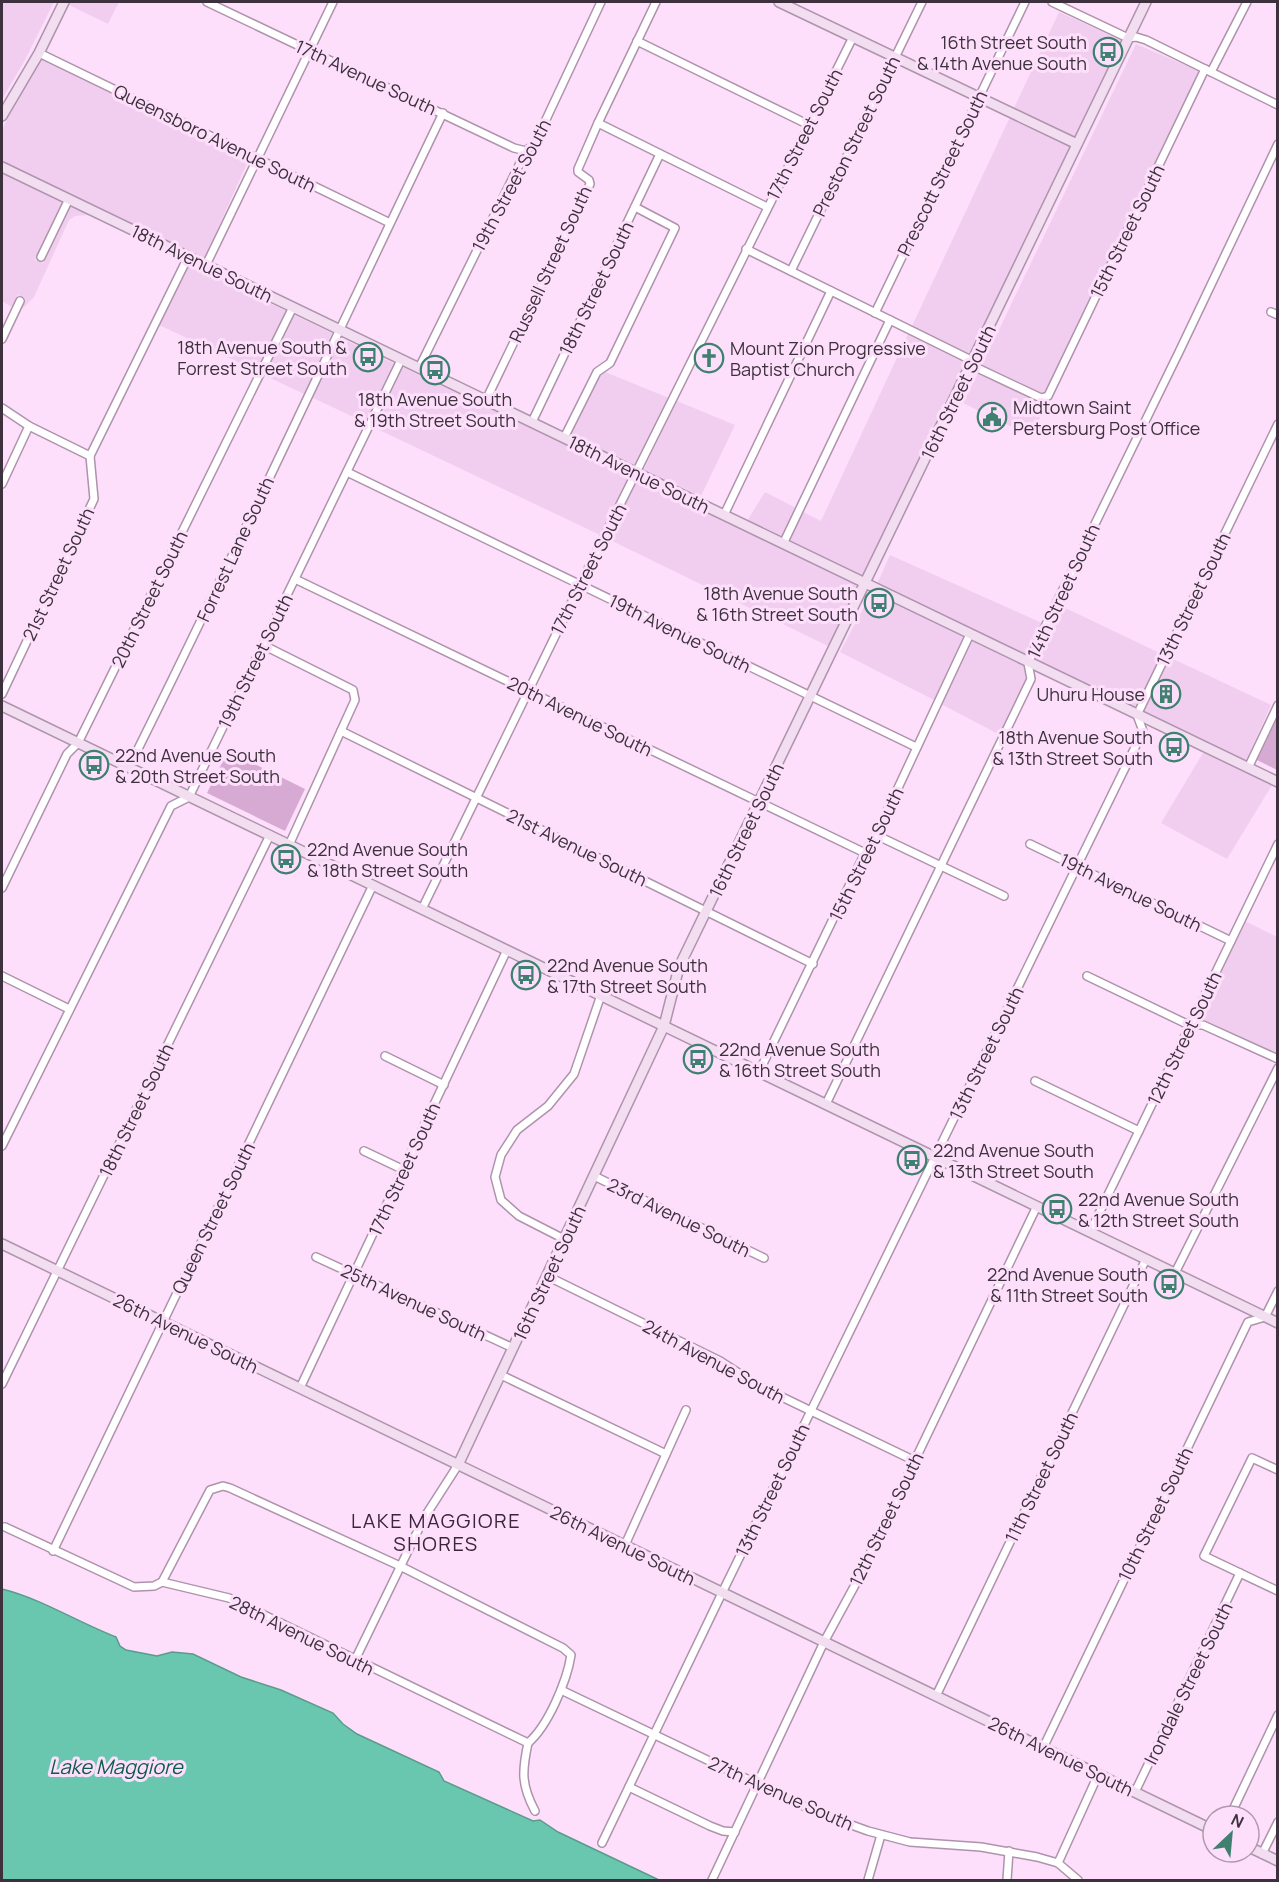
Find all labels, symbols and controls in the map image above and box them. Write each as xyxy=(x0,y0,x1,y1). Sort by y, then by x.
place label: 16th Street South & 14th Avenue South xyxy=(917,30,1087,75)
street label: 17th Avenue South xyxy=(292,34,440,120)
bus stop icon: 16th Street South & 14th Avenue South xyxy=(1092,36,1124,68)
street label: Preston Street South xyxy=(807,52,905,220)
street label: 17th Street South xyxy=(761,64,847,204)
street label: Queensboro Avenue South xyxy=(110,79,320,197)
street label: Prescott Street South xyxy=(891,86,993,260)
street label: 19th Street South xyxy=(466,115,556,255)
street label: 15th Street South xyxy=(1084,160,1170,302)
street label: Russell Street South xyxy=(503,182,597,346)
street label: 18th Street South xyxy=(553,217,639,359)
street label: 18th Avenue South xyxy=(127,218,277,308)
street label: 16th Street South xyxy=(915,321,1001,463)
place label: 18th Avenue South & Forrest Street South xyxy=(177,335,347,380)
place label: Mount Zion Progressive Baptist Church xyxy=(730,336,926,381)
bus stop icon: 18th Avenue South & Forrest Street South xyxy=(352,341,384,373)
church icon: Mount Zion Progressive Baptist Church xyxy=(693,342,725,374)
bus stop icon: 18th Avenue South & 19th Street South xyxy=(419,354,451,386)
place label: 18th Avenue South & 19th Street South xyxy=(354,387,516,432)
place label: Midtown Saint Petersburg Post Office xyxy=(1013,395,1200,440)
public building icon: Midtown Saint Petersburg Post Office xyxy=(976,401,1008,433)
street label: 18th Avenue South xyxy=(564,429,714,519)
street label: Forrest Lane South xyxy=(191,473,279,625)
street label: 17th Street South xyxy=(545,499,631,639)
street label: 21st Street South xyxy=(17,504,99,644)
street label: 14th Street South xyxy=(1021,520,1105,662)
street label: 20th Street South xyxy=(105,527,193,671)
street label: 13th Street South xyxy=(1150,528,1236,670)
place label: 18th Avenue South & 16th Street South xyxy=(696,581,858,626)
bus stop icon: 18th Avenue South & 16th Street South xyxy=(863,587,895,619)
street label: 19th Avenue South xyxy=(605,588,755,678)
street label: 19th Street South xyxy=(212,590,298,732)
street label: 20th Avenue South xyxy=(504,671,656,761)
building icon: Uhuru House xyxy=(1150,678,1182,710)
place label: Uhuru House xyxy=(1037,682,1145,706)
place label: 18th Avenue South & 13th Street South xyxy=(992,725,1153,770)
bus stop icon: 18th Avenue South & 13th Street South xyxy=(1158,731,1190,763)
place label: 22nd Avenue South & 20th Street South xyxy=(115,743,280,788)
bus stop icon: 22nd Avenue South & 20th Street South xyxy=(78,749,110,781)
street label: 16th Street South xyxy=(703,759,789,901)
street label: 15th Street South xyxy=(823,783,909,925)
street label: 21st Avenue South xyxy=(503,803,651,891)
place label: 22nd Avenue South & 18th Street South xyxy=(307,837,468,882)
bus stop icon: 22nd Avenue South & 18th Street South xyxy=(270,843,302,875)
street label: 19th Avenue South xyxy=(1056,847,1206,937)
place label: 22nd Avenue South & 17th Street South xyxy=(547,953,708,998)
bus stop icon: 22nd Avenue South & 17th Street South xyxy=(510,959,542,991)
street label: 12th Street South xyxy=(1141,967,1227,1109)
street label: 13th Street South xyxy=(943,982,1029,1124)
place label: 22nd Avenue South & 16th Street South xyxy=(719,1037,881,1082)
street label: 18th Street South xyxy=(93,1039,179,1181)
bus stop icon: 22nd Avenue South & 16th Street South xyxy=(682,1043,714,1075)
street label: 17th Street South xyxy=(363,1099,445,1239)
street label: Queen Street South xyxy=(166,1138,260,1298)
place label: 22nd Avenue South & 13th Street South xyxy=(933,1138,1094,1183)
bus stop icon: 22nd Avenue South & 13th Street South xyxy=(896,1144,928,1176)
street label: 23rd Avenue South xyxy=(603,1172,755,1262)
place label: 22nd Avenue South & 12th Street South xyxy=(1078,1187,1239,1232)
bus stop icon: 22nd Avenue South & 12th Street South xyxy=(1041,1193,1073,1225)
street label: 16th Street South xyxy=(507,1202,591,1344)
street label: 25th Avenue South xyxy=(337,1258,491,1346)
place label: 22nd Avenue South & 11th Street South xyxy=(987,1262,1148,1307)
bus stop icon: 22nd Avenue South & 11th Street South xyxy=(1153,1268,1185,1300)
street label: 26th Avenue South xyxy=(110,1287,262,1379)
street label: 24th Avenue South xyxy=(639,1313,789,1409)
street label: 11th Street South xyxy=(999,1408,1083,1546)
street label: 13th Street South xyxy=(729,1419,815,1561)
street label: 10th Street South xyxy=(1112,1443,1198,1585)
street label: 12th Street South xyxy=(843,1448,929,1590)
street label: 26th Avenue South xyxy=(547,1499,699,1591)
district label: LAKE MAGGIORE SHORES xyxy=(351,1507,521,1557)
street label: 28th Avenue South xyxy=(226,1590,378,1680)
street label: Irondale Street South xyxy=(1138,1598,1238,1768)
street label: 26th Avenue South xyxy=(985,1710,1137,1802)
street label: 27th Avenue South xyxy=(705,1750,857,1836)
water label: Lake Maggiore xyxy=(49,1753,184,1780)
north arrow xyxy=(1201,1804,1261,1864)
text: N xyxy=(1228,1808,1248,1833)

